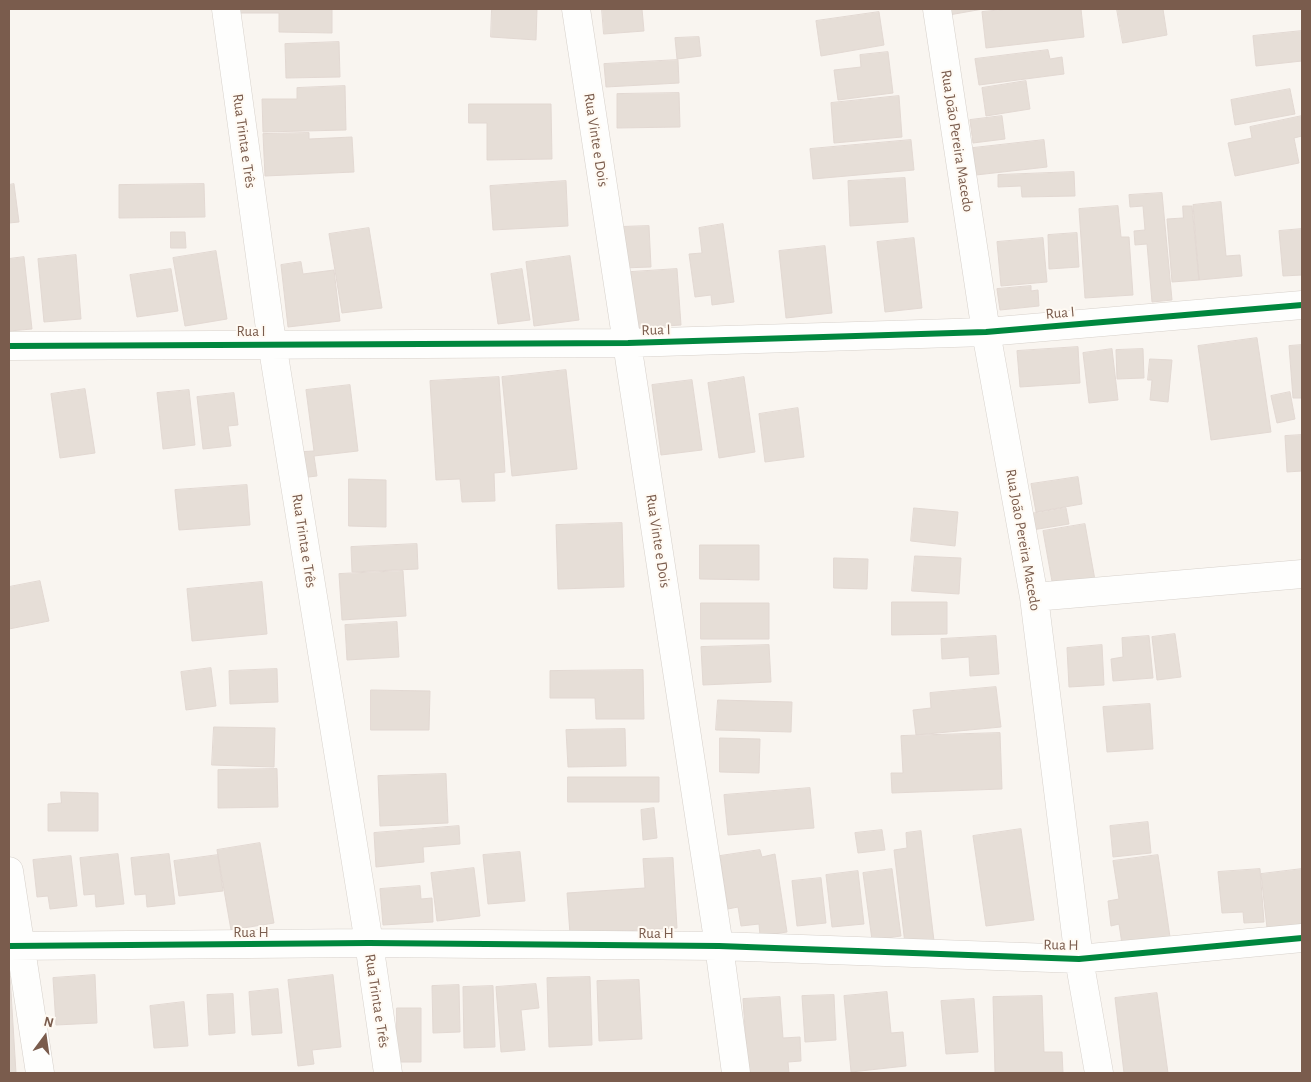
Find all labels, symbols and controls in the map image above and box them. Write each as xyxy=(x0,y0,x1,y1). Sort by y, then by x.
street label: Rua João Pereira Macedo xyxy=(937,69,977,213)
street label: Rua Vinte e Dois xyxy=(580,92,612,188)
street label: Rua Trinta e Três xyxy=(228,93,260,189)
street label: Rua I xyxy=(1045,303,1075,323)
street label: Rua I xyxy=(641,320,671,340)
street label: Rua I xyxy=(236,322,266,340)
street label: Rua João Pereira Macedo xyxy=(1002,468,1044,612)
street label: Rua Trinta e Três xyxy=(288,493,320,589)
street label: Rua Vinte e Dois xyxy=(642,493,674,589)
street label: Rua H xyxy=(233,923,269,941)
street label: Rua H xyxy=(638,924,674,942)
street label: Rua H xyxy=(1043,936,1079,954)
street label: Rua Trinta e Três xyxy=(361,953,393,1049)
north arrow xyxy=(20,1012,70,1062)
text: N xyxy=(42,1014,55,1030)

